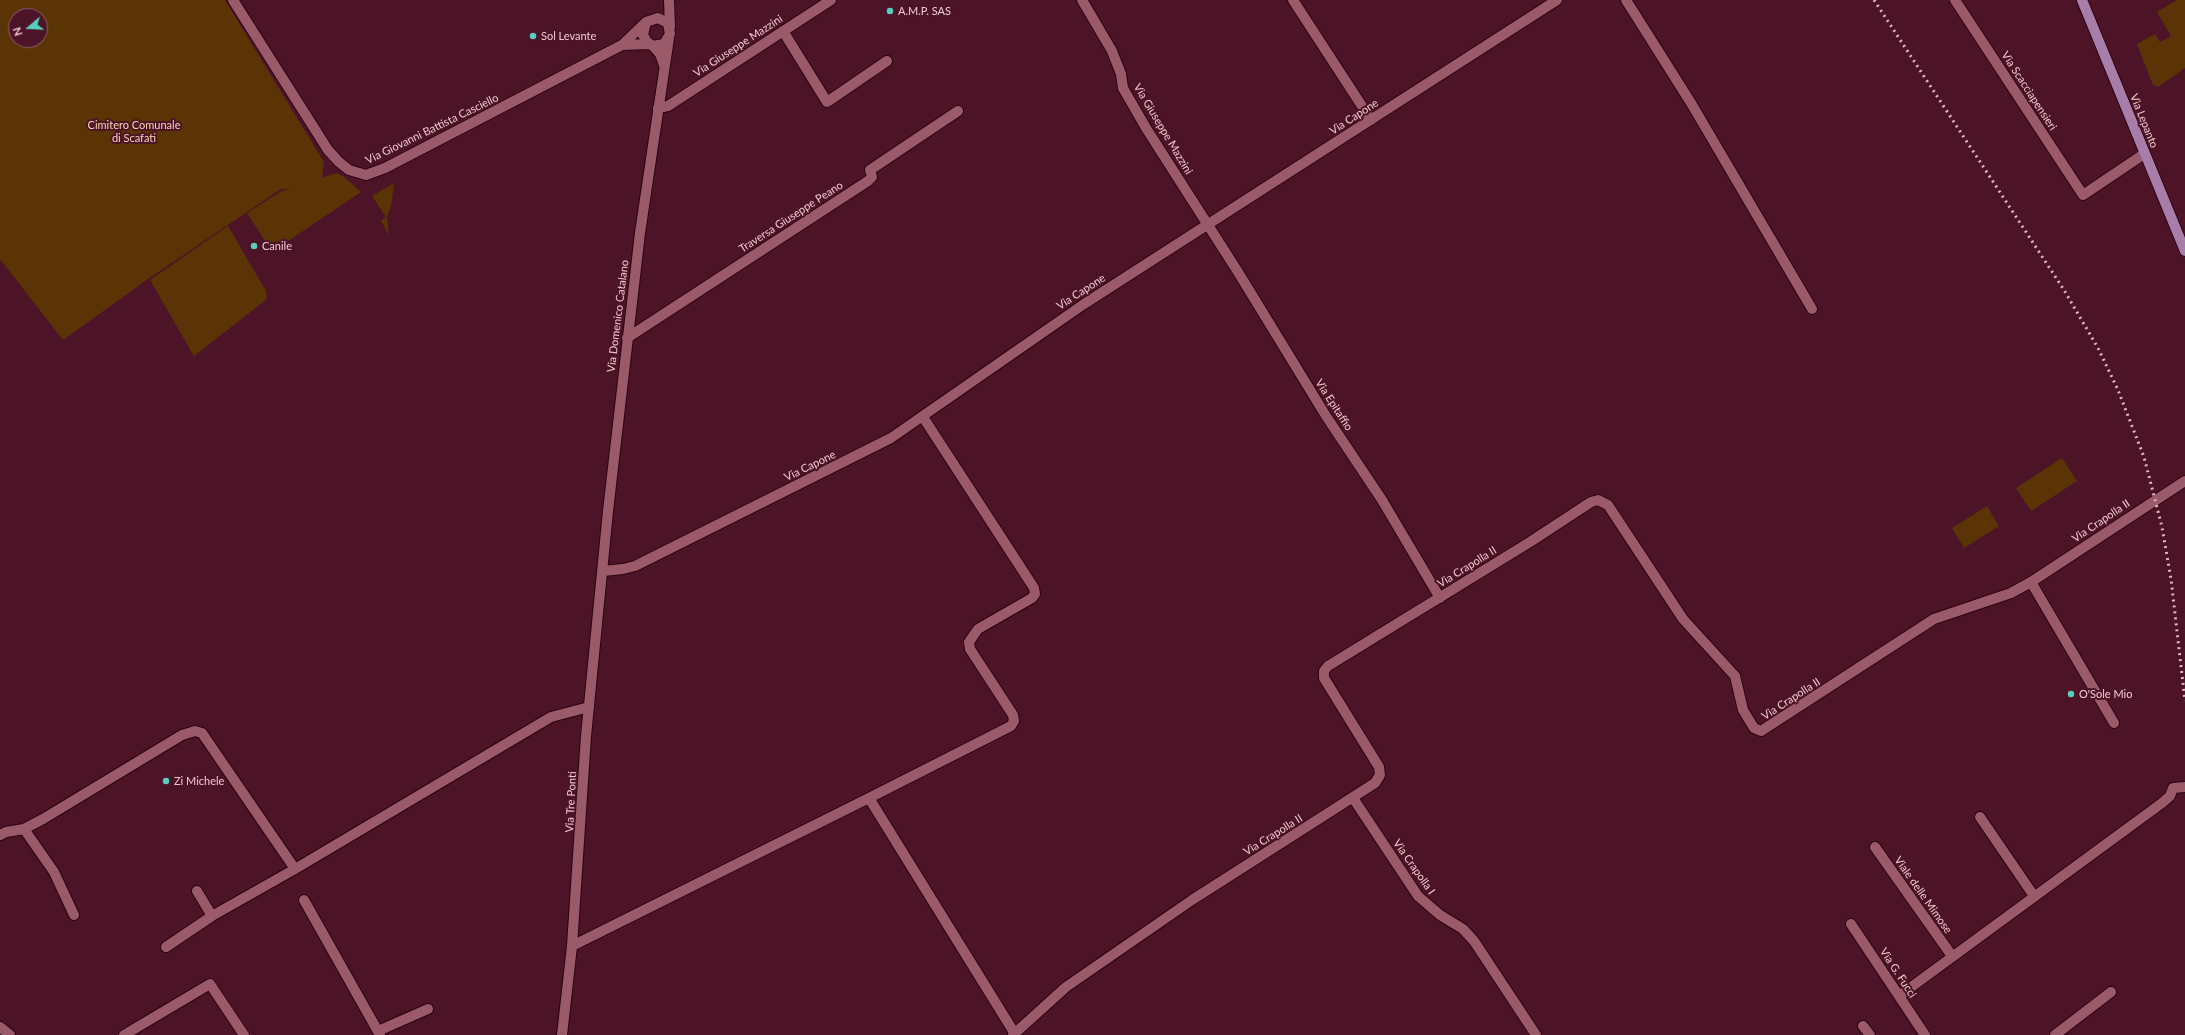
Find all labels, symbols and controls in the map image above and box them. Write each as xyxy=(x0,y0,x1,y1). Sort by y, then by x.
place label: A.M.P. SAS xyxy=(898,4,951,18)
marker: A.M.P. SAS xyxy=(885,6,895,16)
north arrow xyxy=(8,8,48,48)
street label: Via Giuseppe Mazzini xyxy=(691,12,785,80)
text: N xyxy=(10,26,25,38)
place label: Sol Levante xyxy=(541,29,596,43)
marker: Sol Levante xyxy=(528,31,538,41)
street label: Via Scacciapensieri xyxy=(1999,49,2059,133)
street label: Via Giuseppe Mazzini xyxy=(1131,81,1195,177)
street label: Via Giovanni Battista Casciello xyxy=(363,91,501,167)
street label: Via Lepanto xyxy=(2127,92,2161,150)
street label: Via Capone xyxy=(1327,96,1381,138)
park label: Cimitero Comunale di Scafati xyxy=(88,118,180,144)
street label: Traversa Giuseppe Peano xyxy=(737,178,845,256)
place label: Canile xyxy=(262,239,292,253)
marker: Canile xyxy=(249,241,259,251)
street label: Via Domenico Catalano xyxy=(605,259,631,373)
street label: Via Capone xyxy=(1054,271,1108,313)
street label: Via Epitaffio xyxy=(1312,377,1356,433)
street label: Via Capone xyxy=(782,448,838,484)
street label: Via Crapolla II xyxy=(2069,497,2133,545)
street label: Via Crapolla II xyxy=(1435,544,1499,590)
street label: Via Crapolla II xyxy=(1759,675,1823,723)
place label: O'Sole Mio xyxy=(2079,687,2132,701)
marker: O'Sole Mio xyxy=(2066,689,2076,699)
street label: Via Tre Ponti xyxy=(563,771,579,833)
place label: Zi Michele xyxy=(174,774,224,788)
marker: Zi Michele xyxy=(161,776,171,786)
street label: Via Crapolla II xyxy=(1241,812,1305,858)
street label: Via Crapolla I xyxy=(1390,837,1438,897)
street label: Viale delle Mimose xyxy=(1891,854,1955,936)
street label: Via G. Fucci xyxy=(1877,946,1919,1000)

